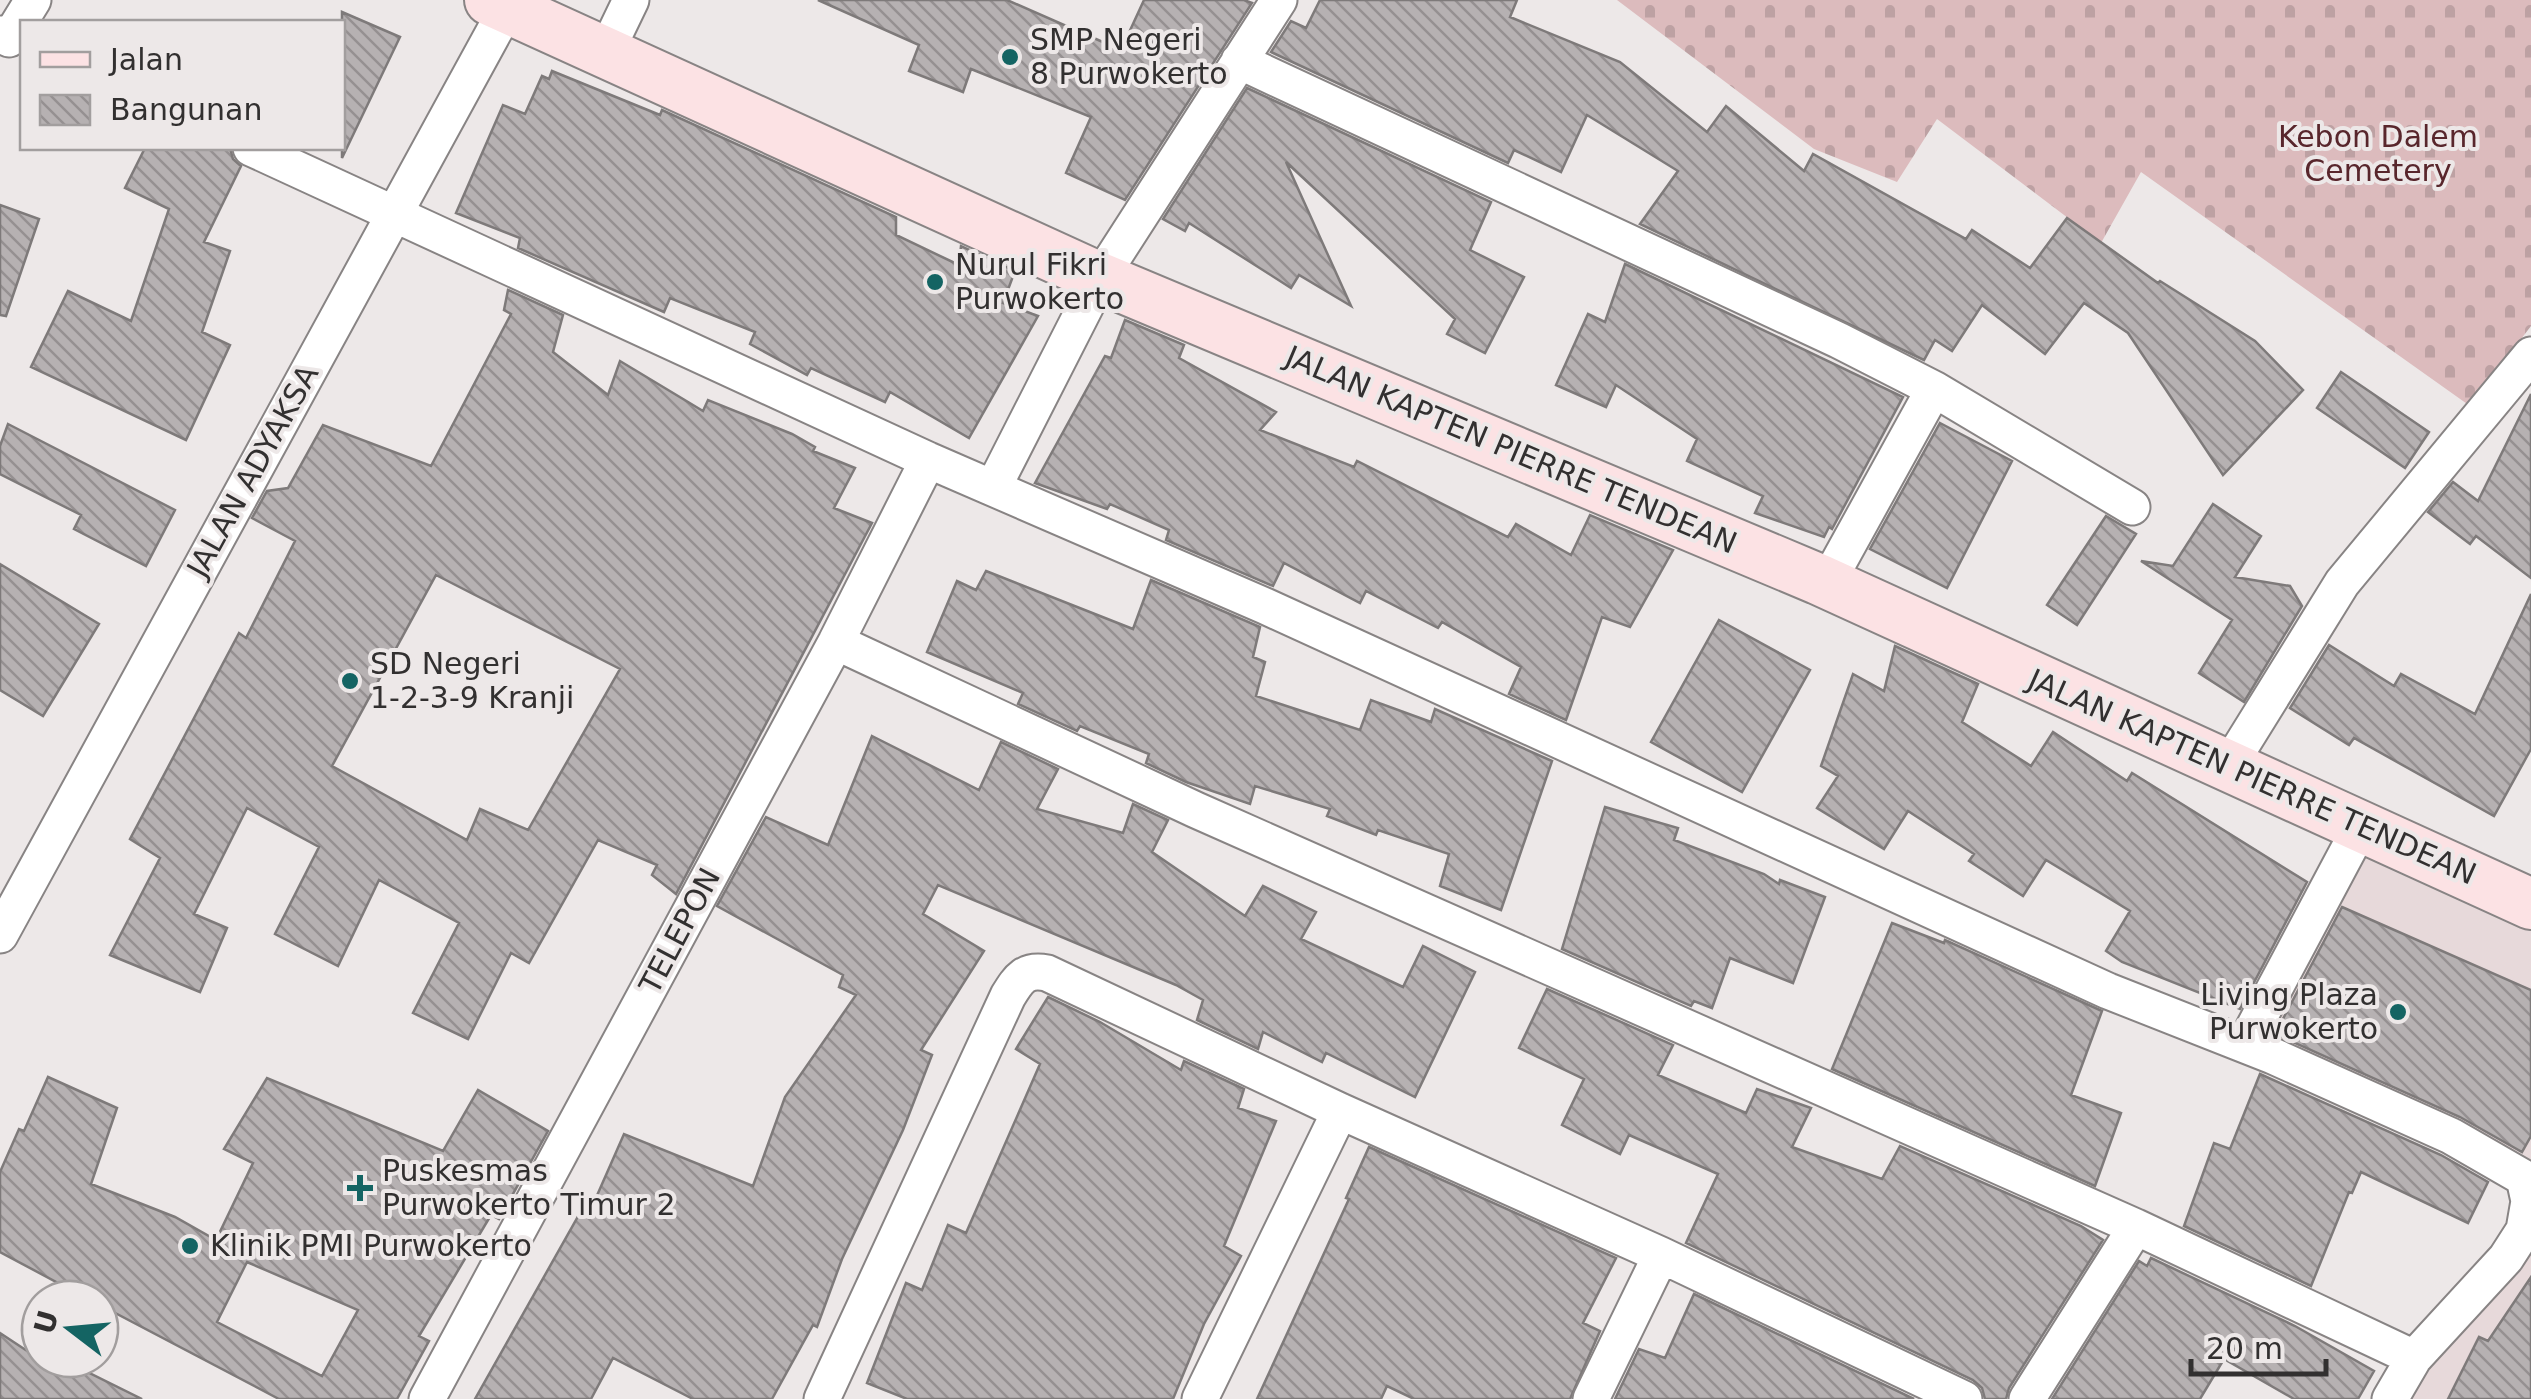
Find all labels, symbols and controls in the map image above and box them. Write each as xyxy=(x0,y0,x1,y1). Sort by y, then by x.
legend xyxy=(20,20,345,150)
place label: SMP Negeri 8 Purwokerto xyxy=(1030,22,1228,91)
text: Jalan xyxy=(108,42,183,77)
marker: SMP Negeri 8 Purwokerto xyxy=(999,46,1021,68)
text: Bangunan xyxy=(110,92,262,127)
park label: Kebon Dalem Cemetery xyxy=(2278,119,2478,188)
place label: Nurul Fikri Purwokerto xyxy=(955,247,1124,316)
marker: Nurul Fikri Purwokerto xyxy=(924,271,946,293)
street label: JALAN KAPTEN PIERRE TENDEAN xyxy=(1279,338,1742,561)
street label: JALAN ADYAKSA xyxy=(179,358,326,585)
place label: SD Negeri 1-2-3-9 Kranji xyxy=(370,646,574,715)
street label: JALAN KAPTEN PIERRE TENDEAN xyxy=(2021,661,2482,891)
marker: SD Negeri 1-2-3-9 Kranji xyxy=(339,670,361,692)
street label: TELEPON xyxy=(631,862,727,1000)
place label: Living Plaza Purwokerto xyxy=(2200,977,2378,1046)
marker: Living Plaza Purwokerto xyxy=(2387,1001,2409,1023)
place label: Puskesmas Purwokerto Timur 2 xyxy=(382,1153,675,1222)
marker: Puskesmas Purwokerto Timur 2 xyxy=(347,1175,373,1201)
place label: Klinik PMI Purwokerto xyxy=(210,1228,532,1263)
marker: Klinik PMI Purwokerto xyxy=(179,1235,201,1257)
north arrow xyxy=(20,1279,120,1379)
text: U xyxy=(27,1307,65,1338)
scale bar xyxy=(2191,1314,2326,1376)
text: 20 m xyxy=(2206,1331,2283,1366)

